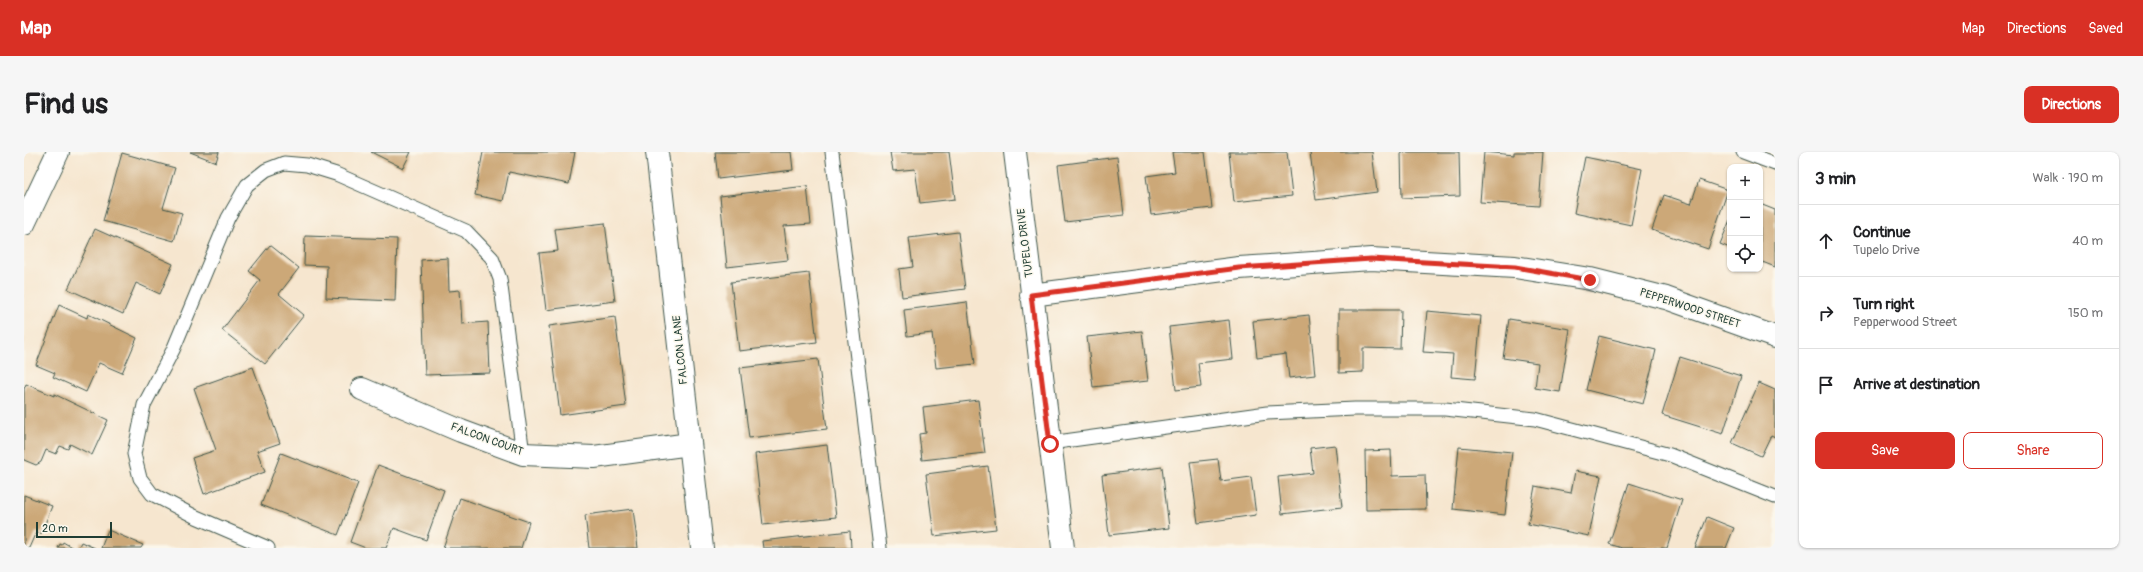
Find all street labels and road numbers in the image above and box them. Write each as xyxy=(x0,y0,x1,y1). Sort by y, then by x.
street label: TUPELO DRIVE xyxy=(1014,207,1036,278)
street label: PEPPERWOOD STREET xyxy=(1638,286,1742,330)
street label: FALCON LANE xyxy=(670,314,690,385)
street label: FALCON COURT xyxy=(449,420,525,458)

